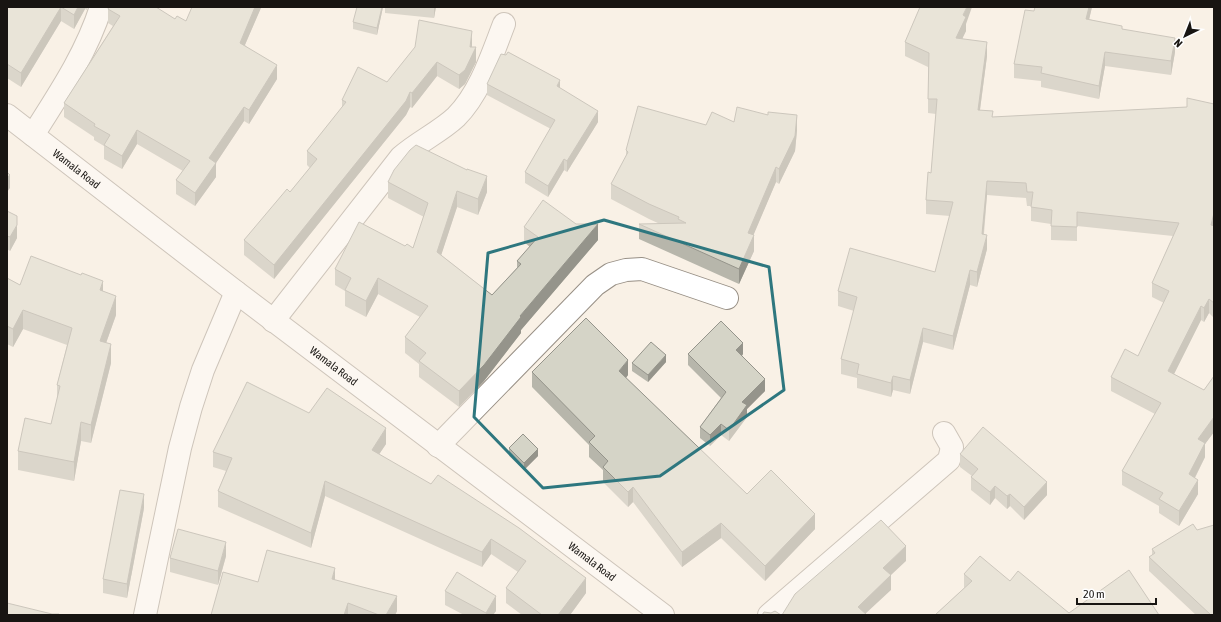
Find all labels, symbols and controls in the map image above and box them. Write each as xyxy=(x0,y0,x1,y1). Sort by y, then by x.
north arrow xyxy=(1165,16,1205,56)
text: N xyxy=(1172,37,1185,50)
street label: Wamala Road xyxy=(51,147,103,191)
street label: Wamala Road xyxy=(308,344,360,388)
street label: Wamala Road xyxy=(566,540,618,583)
scale bar xyxy=(1077,580,1156,606)
text: 20 m xyxy=(1083,587,1105,601)

